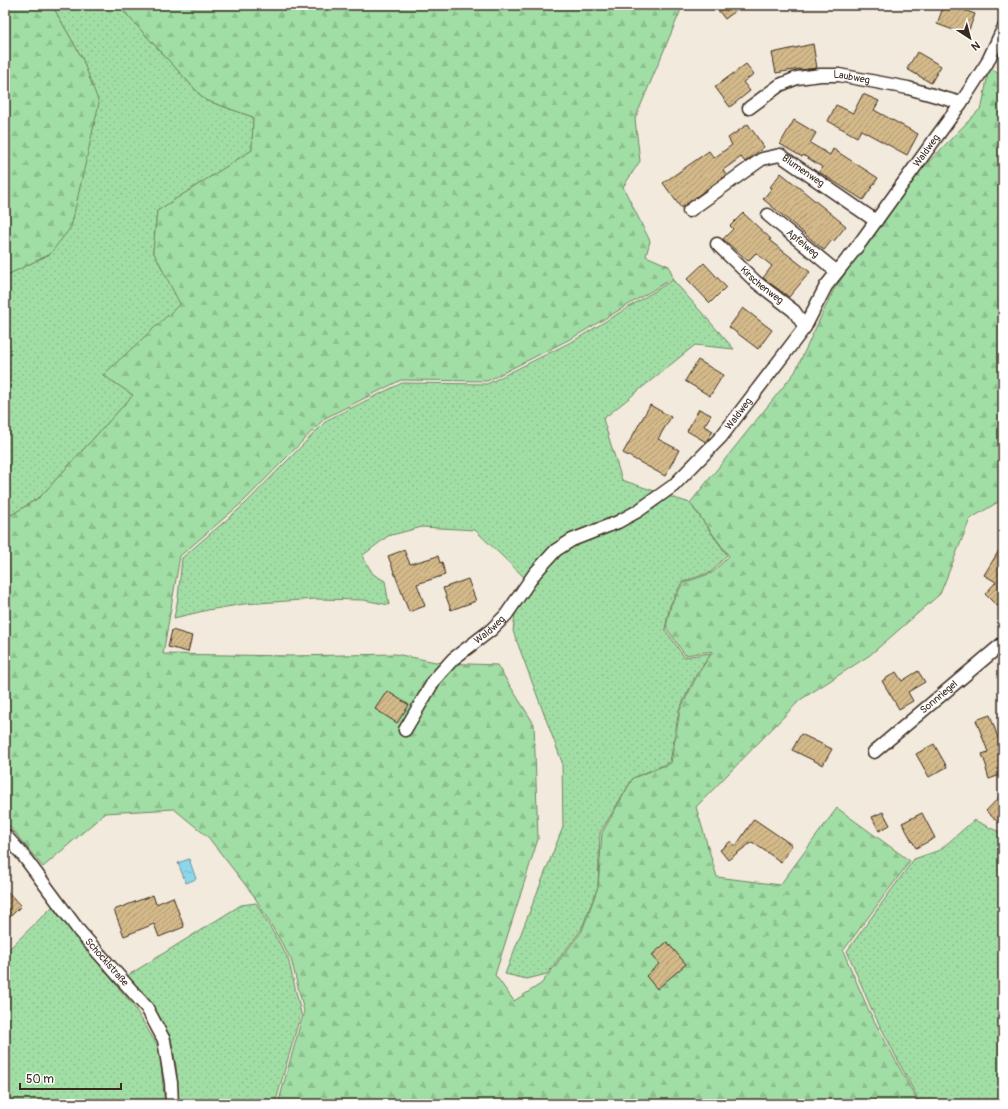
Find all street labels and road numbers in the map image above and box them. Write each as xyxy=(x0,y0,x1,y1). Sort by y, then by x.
street label: Laubweg xyxy=(833,69,871,87)
street label: Waldweg xyxy=(911,132,942,169)
street label: Blumenweg xyxy=(780,152,827,190)
street label: Apfelweg xyxy=(784,227,821,261)
street label: Kirschenweg xyxy=(738,264,786,307)
street label: Waldweg xyxy=(723,395,755,432)
street label: Waldweg xyxy=(472,613,508,647)
street label: Sonnriegel xyxy=(918,678,960,716)
street label: Schöcklstraße xyxy=(82,936,131,989)

